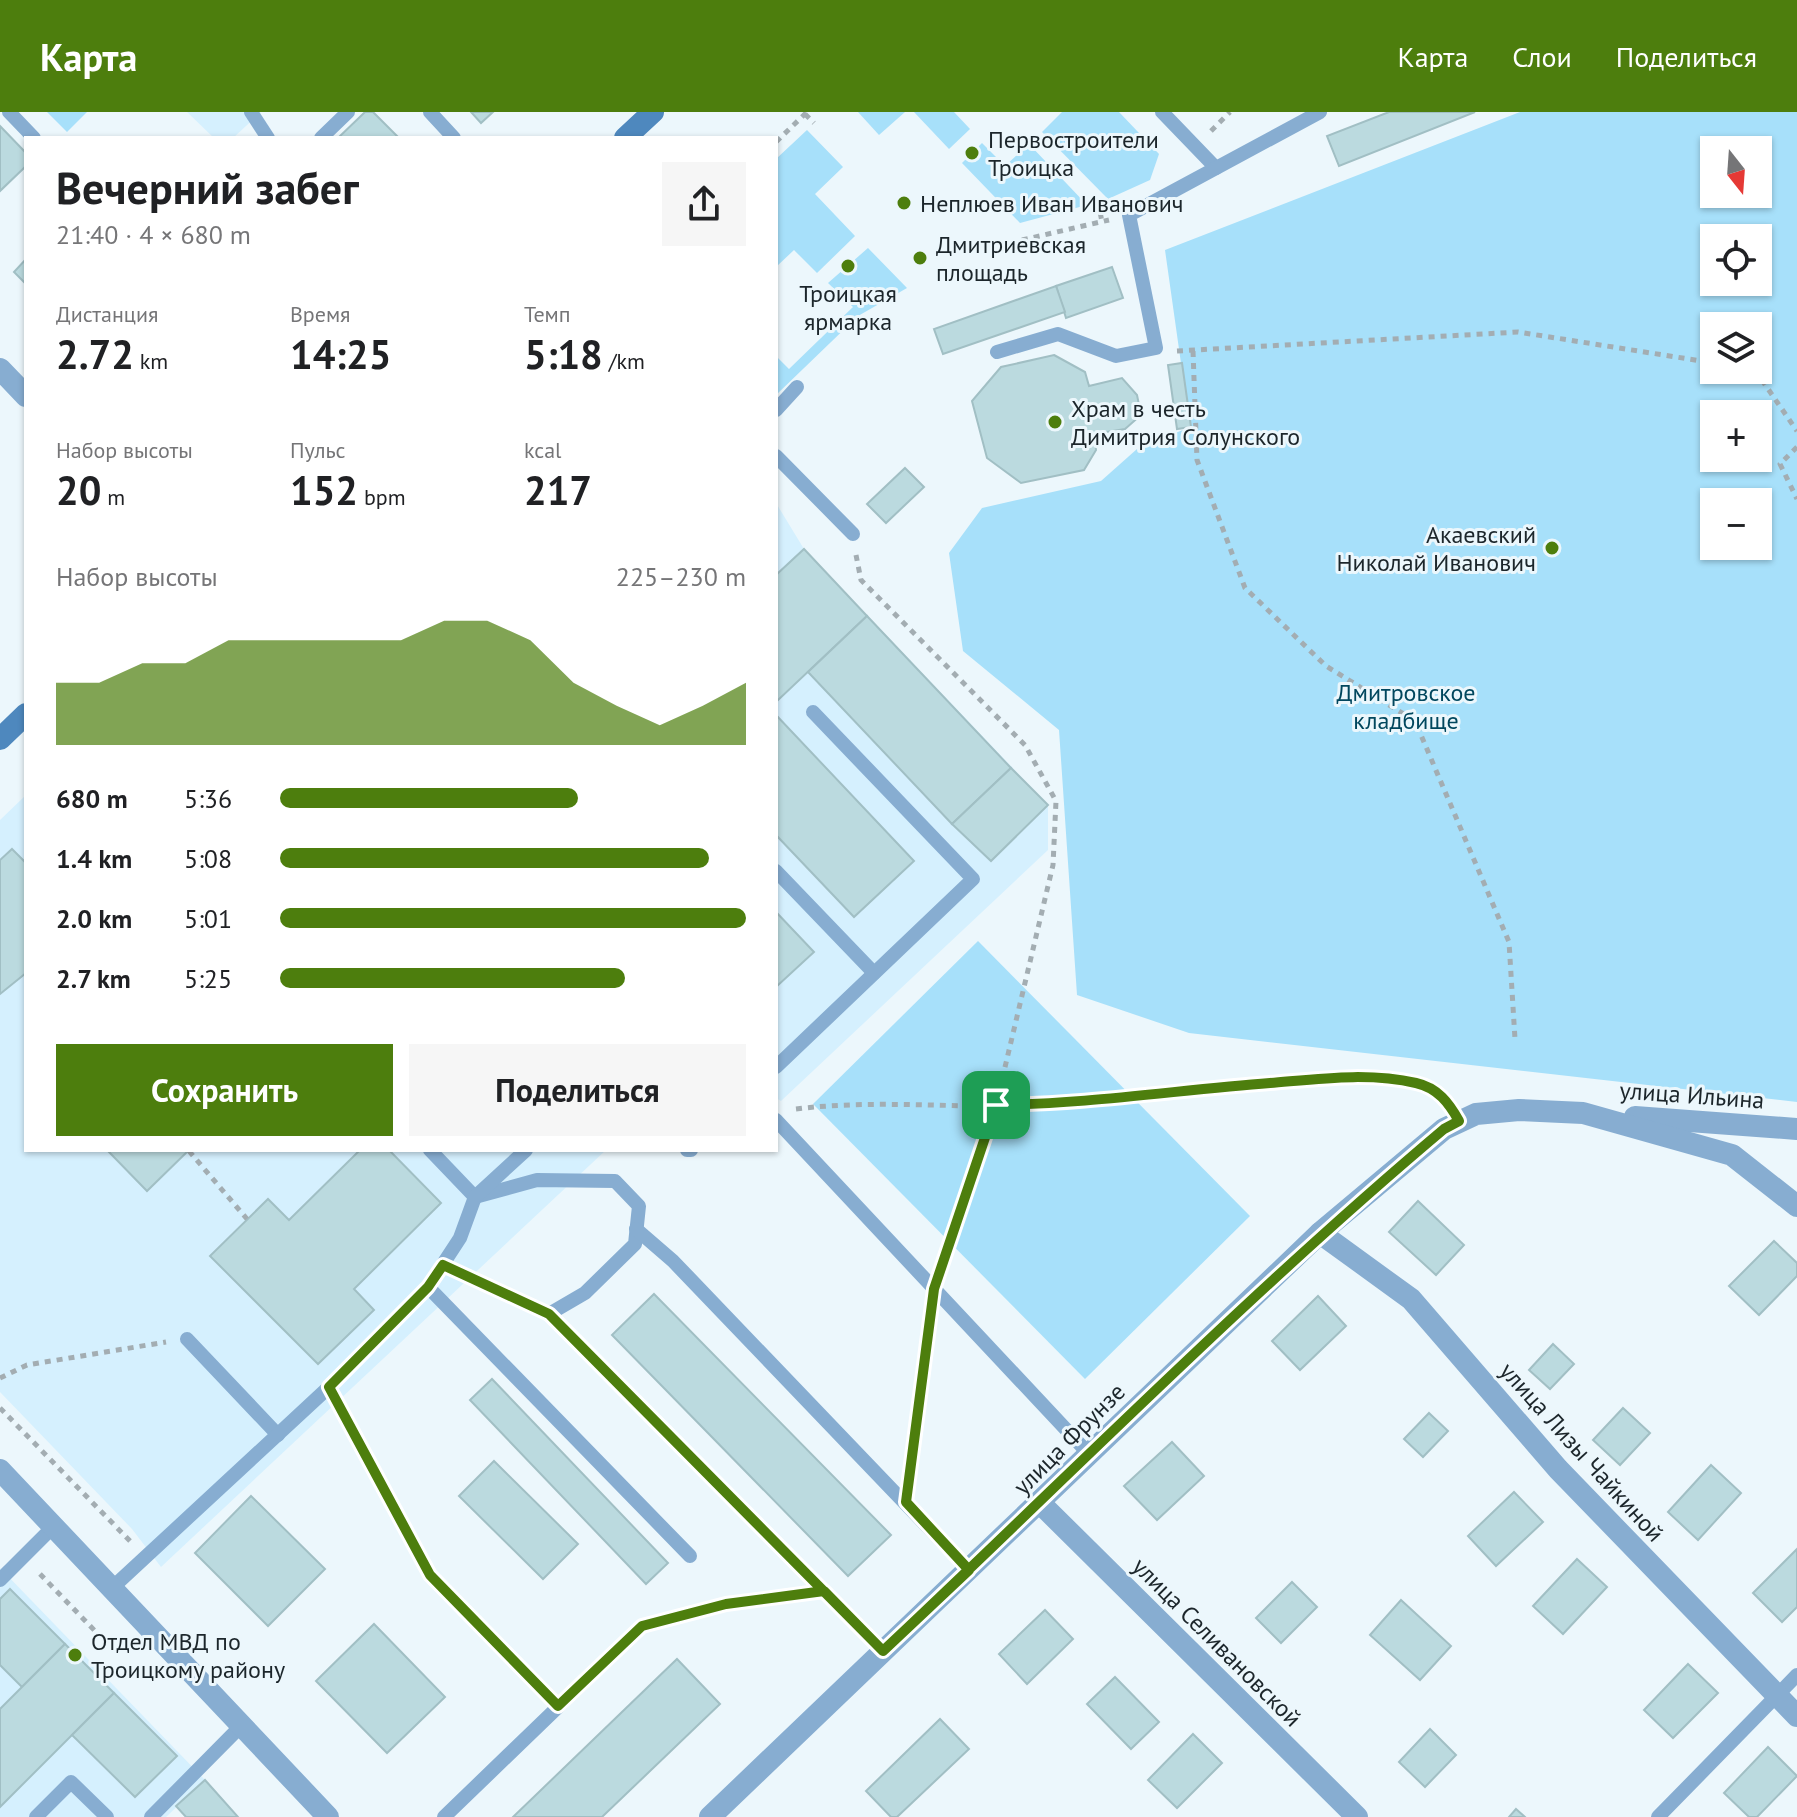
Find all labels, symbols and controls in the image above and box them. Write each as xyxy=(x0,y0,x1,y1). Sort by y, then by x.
text: Карта xyxy=(40,32,137,81)
text: Карта xyxy=(1398,38,1468,75)
text: Слои xyxy=(1512,38,1572,75)
text: Поделиться xyxy=(1616,38,1757,75)
place label: Первостроители Троицка xyxy=(988,124,1159,183)
north arrow xyxy=(1700,136,1772,208)
map controls xyxy=(1700,136,1772,560)
marker: Первостроители Троицка xyxy=(963,144,981,162)
text: Вечерний забег xyxy=(56,159,359,216)
button: share xyxy=(662,162,746,246)
place label: Неплюев Иван Иванович xyxy=(920,188,1184,219)
marker: Неплюев Иван Иванович xyxy=(895,194,913,212)
text: 21:40 · 4 × 680 m xyxy=(56,218,251,251)
button: locate xyxy=(1700,224,1772,296)
place label: Дмитриевская площадь xyxy=(936,229,1086,288)
marker: Дмитриевская площадь xyxy=(911,249,929,267)
marker: Троицкая ярмарка xyxy=(839,257,857,275)
place label: Троицкая ярмарка xyxy=(799,278,897,337)
text: Дистанция xyxy=(56,300,158,328)
text: Время xyxy=(290,300,351,328)
text: Темп xyxy=(524,300,571,328)
button: layers xyxy=(1700,312,1772,384)
text: 2.72 xyxy=(56,328,134,380)
text: 14:25 xyxy=(290,328,391,380)
text: 5:18 xyxy=(524,328,603,380)
text: km xyxy=(134,347,168,375)
text: /km xyxy=(603,347,645,375)
place label: Храм в честь Димитрия Солунского xyxy=(1071,393,1300,452)
button: + xyxy=(1700,400,1772,472)
marker: Храм в честь Димитрия Солунского xyxy=(1046,413,1064,431)
text: Набор высоты xyxy=(56,436,193,464)
text: Пульс xyxy=(290,436,345,464)
text: kcal xyxy=(524,436,562,464)
text: 20 xyxy=(56,464,101,516)
text: 152 xyxy=(290,464,358,516)
text: 217 xyxy=(524,464,592,516)
text: m xyxy=(101,483,125,511)
text: bpm xyxy=(358,483,406,511)
button: − xyxy=(1700,488,1772,560)
place label: Акаевский Николай Иванович xyxy=(1336,519,1536,578)
marker: Акаевский Николай Иванович xyxy=(1543,539,1561,557)
text: Набор высоты xyxy=(56,560,218,593)
text: 225–230 m xyxy=(616,560,746,593)
park label: Дмитровское кладбище xyxy=(1336,677,1476,736)
text: 680 m xyxy=(56,782,128,815)
text: 5:36 xyxy=(184,782,232,815)
text: 1.4 km xyxy=(56,842,132,875)
text: 5:08 xyxy=(184,842,232,875)
text: 2.0 km xyxy=(56,902,132,935)
text: 5:01 xyxy=(184,902,232,935)
text: 2.7 km xyxy=(56,962,131,995)
text: 5:25 xyxy=(184,962,232,995)
button: Сохранить xyxy=(56,1044,393,1136)
button: Поделиться xyxy=(409,1044,746,1136)
pin xyxy=(962,1071,1030,1139)
street label: улица Ильина xyxy=(1619,1074,1765,1116)
icon: arrive xyxy=(974,1083,1018,1127)
street label: улица Лизы Чайкиной xyxy=(1493,1356,1671,1548)
street label: улица Фрунзе xyxy=(1006,1376,1132,1502)
street label: улица Селивановской xyxy=(1126,1551,1308,1733)
place label: Отдел МВД по Троицкому району xyxy=(91,1626,285,1685)
marker: Отдел МВД по Троицкому району xyxy=(66,1646,84,1664)

